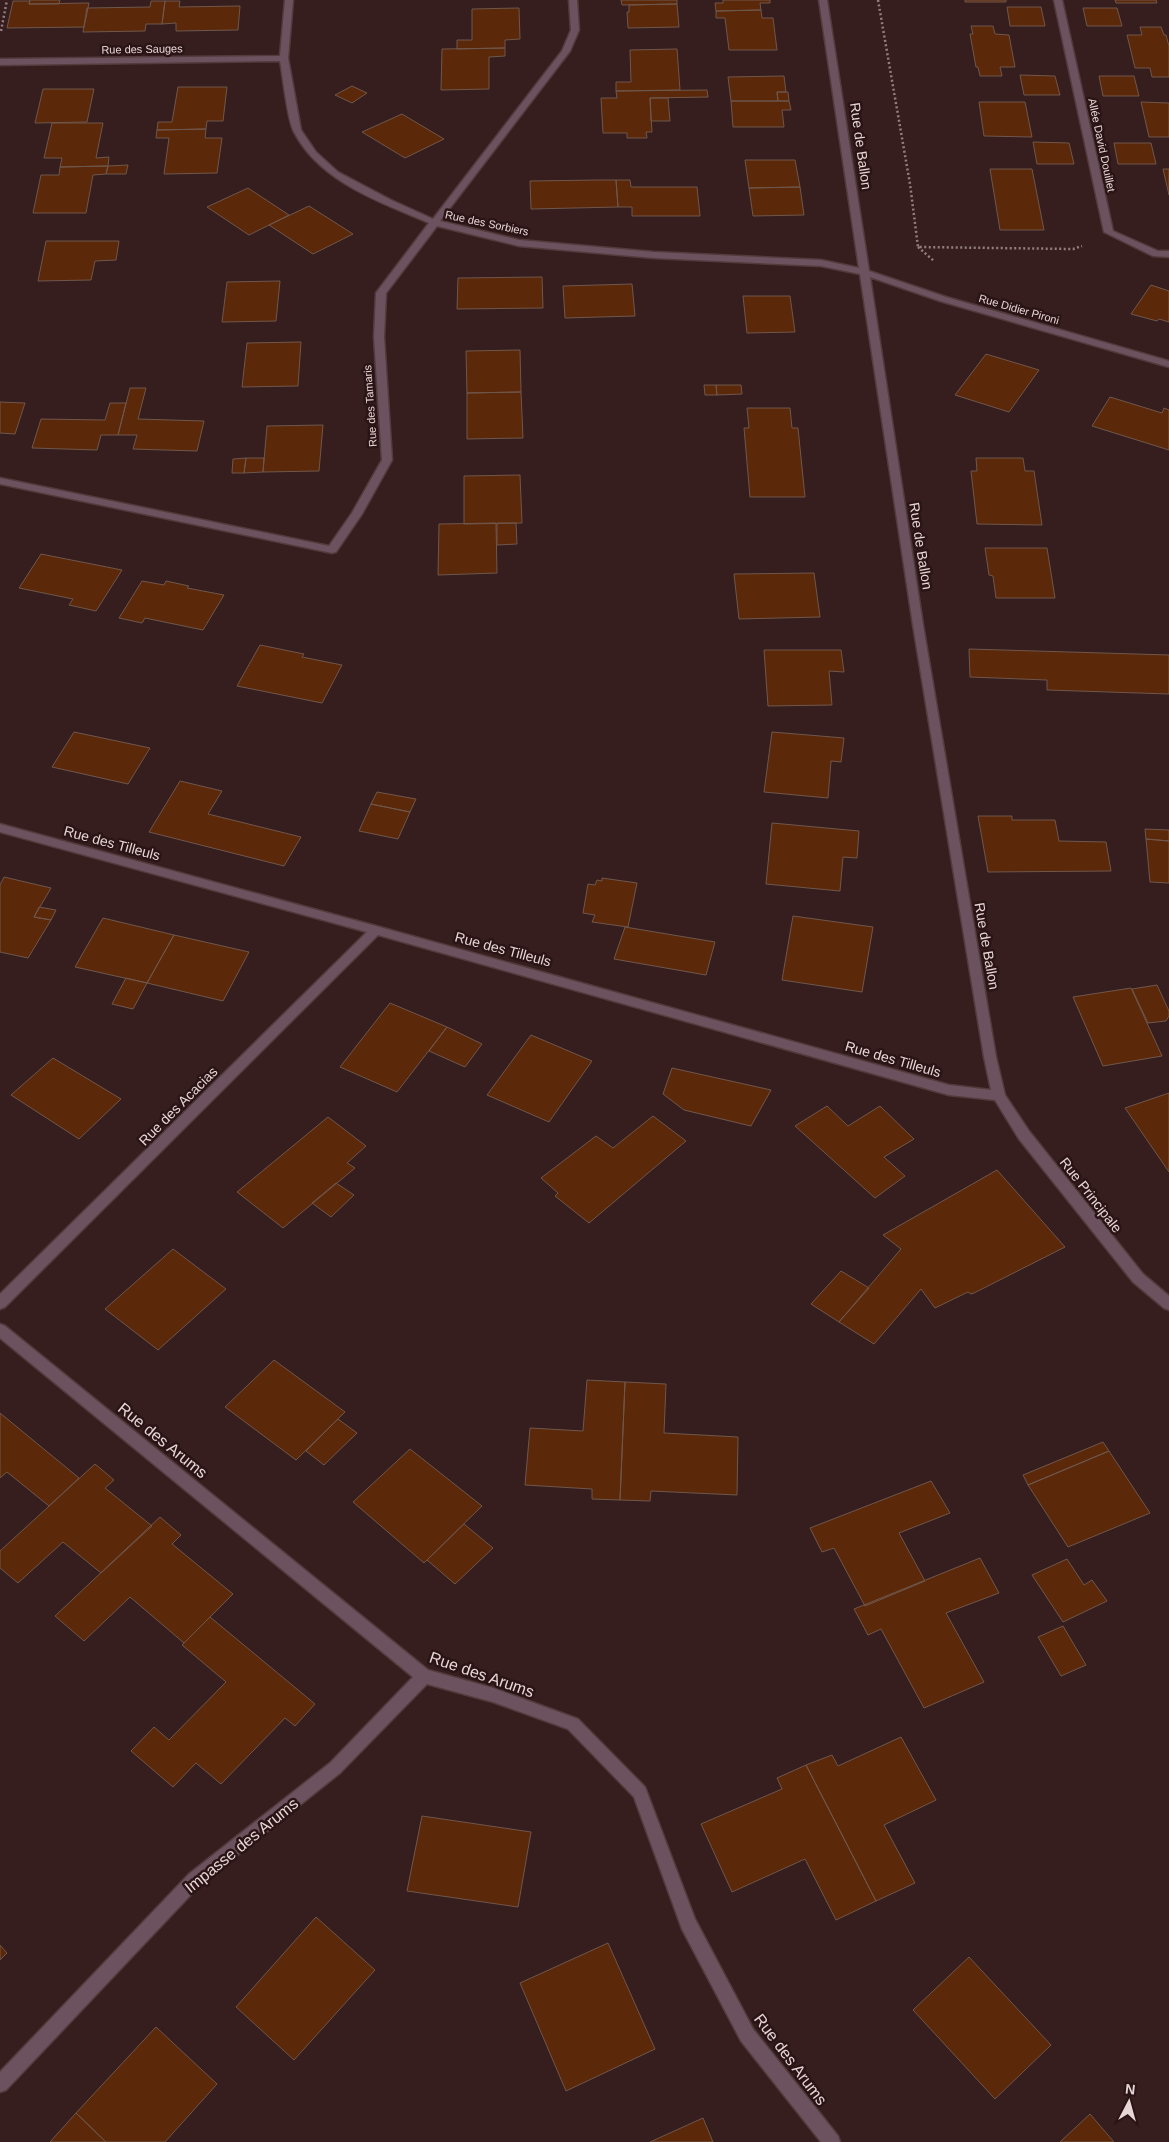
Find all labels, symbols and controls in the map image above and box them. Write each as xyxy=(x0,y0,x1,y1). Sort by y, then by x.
street label: Rue des Sauges xyxy=(101,42,183,56)
street label: Allée David Douillet xyxy=(1086,97,1118,193)
street label: Rue de Ballon xyxy=(847,101,875,191)
street label: Rue des Sorbiers xyxy=(444,208,530,238)
street label: Rue Didier Pironi xyxy=(977,292,1061,326)
street label: Rue des Tamaris xyxy=(361,364,379,447)
street label: Rue de Ballon xyxy=(906,501,936,591)
street label: Rue des Tilleuls xyxy=(62,822,162,864)
street label: Rue de Ballon xyxy=(971,901,1003,991)
street label: Rue des Tilleuls xyxy=(453,928,553,970)
street label: Rue des Tilleuls xyxy=(843,1038,943,1080)
street label: Rue des Acacias xyxy=(135,1063,221,1149)
street label: Rue Principale xyxy=(1057,1154,1125,1236)
street label: Rue des Arums xyxy=(115,1399,211,1481)
street label: Rue des Arums xyxy=(427,1649,536,1700)
street label: Impasse des Arums xyxy=(181,1795,301,1896)
street label: Rue des Arums xyxy=(751,2011,830,2108)
north arrow xyxy=(1104,2077,1154,2127)
text: N xyxy=(1124,2081,1136,2098)

